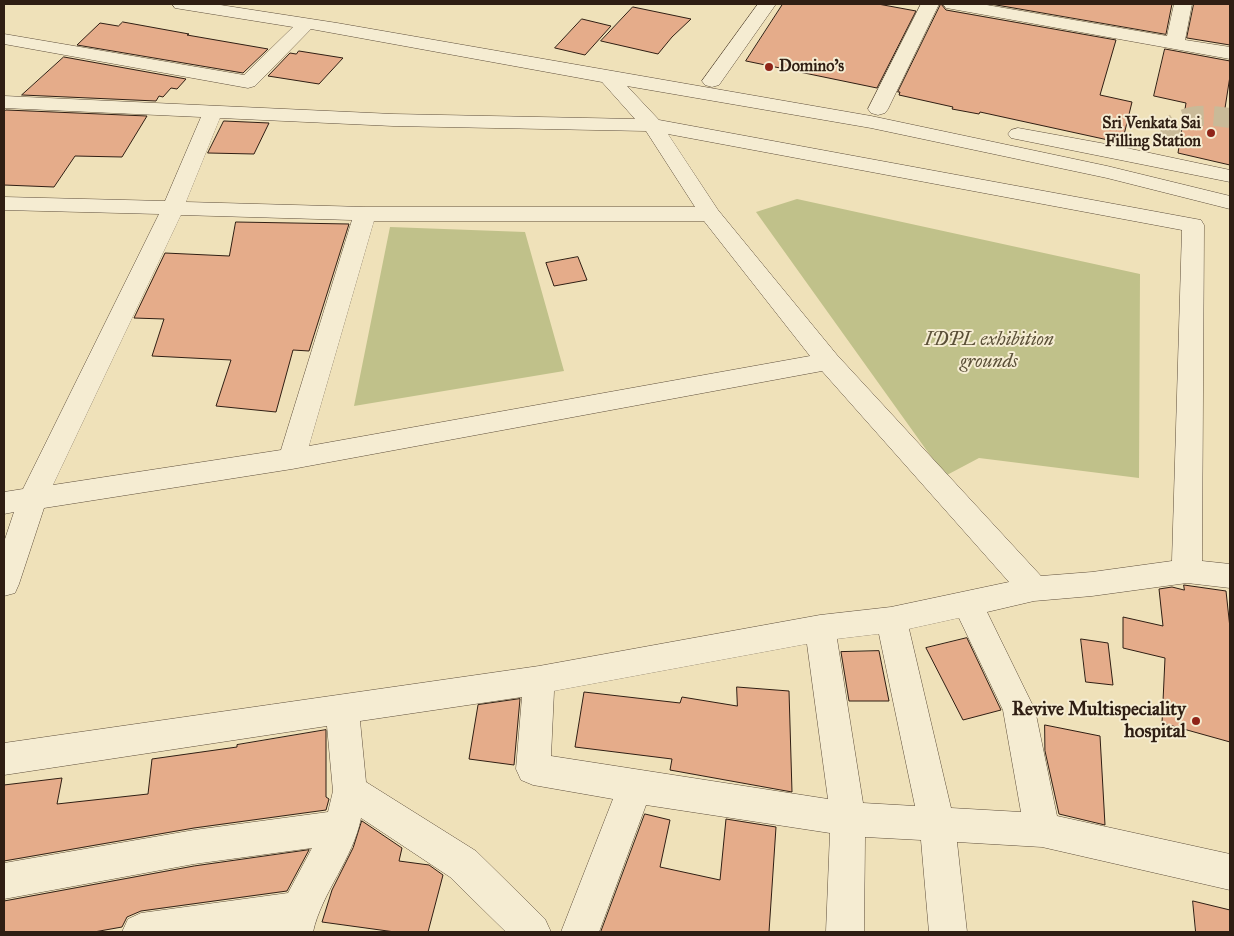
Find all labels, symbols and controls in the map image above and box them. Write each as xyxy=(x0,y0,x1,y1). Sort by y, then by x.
place label: Domino's xyxy=(779,57,844,77)
marker: Domino's xyxy=(763,61,775,73)
place label: Sri Venkata Sai Filling Station xyxy=(1102,114,1201,152)
marker: Sri Venkata Sai Filling Station xyxy=(1205,127,1217,139)
park label: IDPL exhibition grounds xyxy=(924,329,1054,373)
place label: Revive Multispeciality hospital xyxy=(1012,699,1186,743)
marker: Revive Multispeciality hospital xyxy=(1190,715,1202,727)

